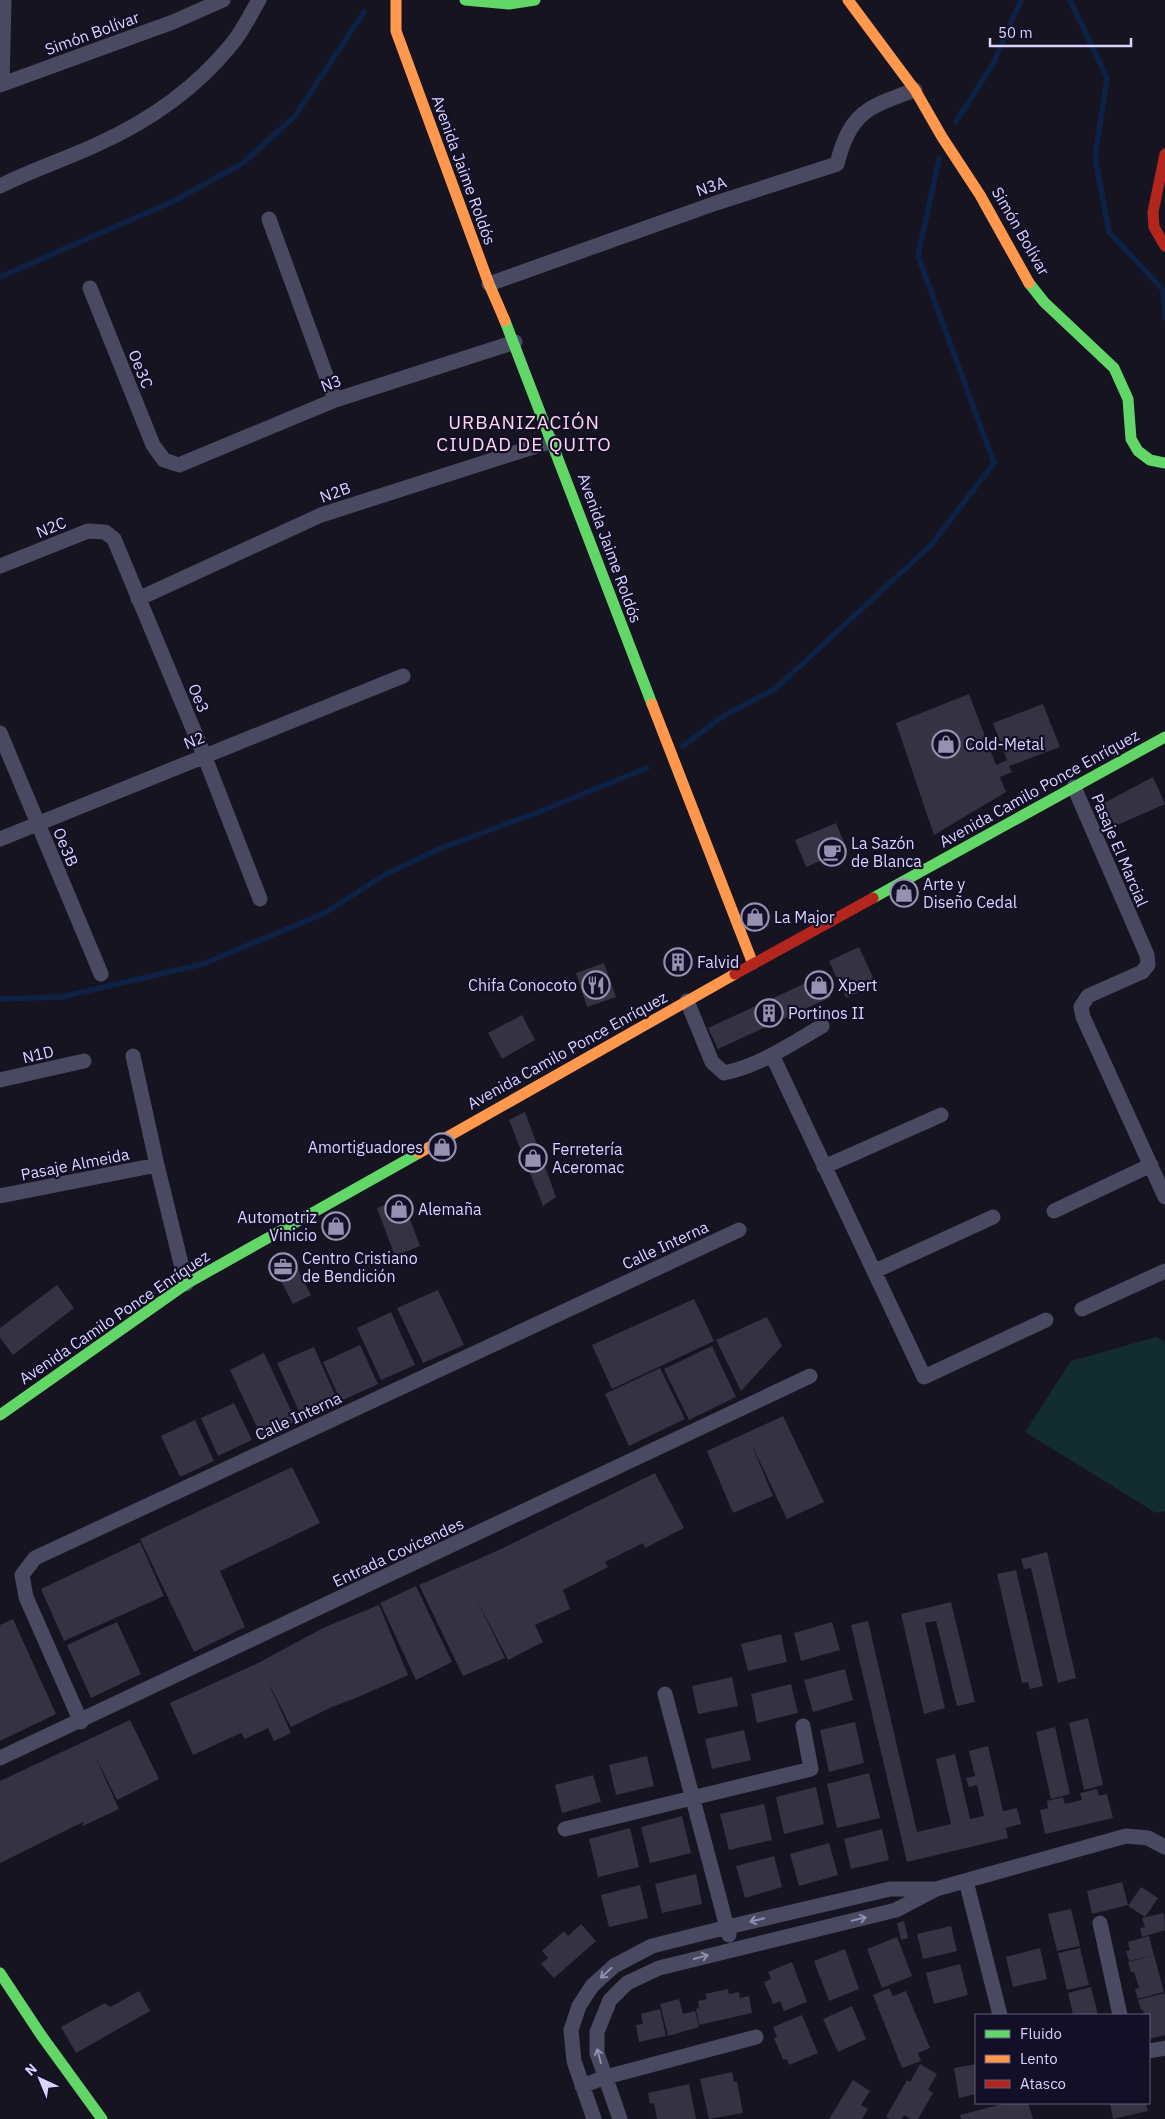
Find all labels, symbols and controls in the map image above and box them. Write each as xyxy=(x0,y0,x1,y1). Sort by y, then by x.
street label: Simón Bolívar xyxy=(42,7,142,59)
scale bar xyxy=(990,15,1131,47)
text: 50 m xyxy=(998,23,1033,42)
street label: Avenida Jaime Roldós xyxy=(428,92,500,248)
street label: N3A xyxy=(693,171,729,201)
street label: Simón Bolívar xyxy=(988,183,1054,279)
street label: Oe3C xyxy=(124,347,158,391)
street label: N3 xyxy=(318,370,344,396)
district label: URBANIZACIÓN CIUDAD DE QUITO xyxy=(436,410,612,456)
street label: Avenida Jaime Roldós xyxy=(574,470,646,626)
street label: N2B xyxy=(317,477,353,507)
street label: N2C xyxy=(33,512,69,542)
street label: Oe3 xyxy=(184,680,214,716)
street label: Avenida Camilo Ponce Enríquez xyxy=(936,725,1142,851)
street label: N2 xyxy=(181,727,207,753)
shop icon: Cold-Metal xyxy=(931,729,961,759)
place label: Cold-Metal xyxy=(965,734,1044,754)
street label: Pasaje El Marcial xyxy=(1087,791,1153,909)
street label: Oe3B xyxy=(49,825,83,869)
place label: La Sazón de Blanca xyxy=(851,833,922,871)
cafe icon: La Sazón de Blanca xyxy=(817,837,847,867)
place label: Arte y Diseño Cedal xyxy=(923,874,1017,912)
shop icon: Arte y Diseño Cedal xyxy=(889,878,919,908)
shop icon: La Major xyxy=(740,902,770,932)
place label: La Major xyxy=(774,907,835,927)
building icon: Falvid xyxy=(663,947,693,977)
place label: Falvid xyxy=(697,952,739,972)
restaurant icon: Chifa Conocoto xyxy=(581,970,611,1000)
shop icon: Xpert xyxy=(804,970,834,1000)
place label: Chifa Conocoto xyxy=(468,975,577,995)
place label: Xpert xyxy=(838,975,877,995)
street label: Avenida Camilo Ponce Enríquez xyxy=(464,987,670,1113)
building icon: Portinos II xyxy=(754,998,784,1028)
place label: Portinos II xyxy=(788,1003,864,1023)
street label: N1D xyxy=(20,1041,56,1067)
shop icon: Amortiguadores xyxy=(427,1132,457,1162)
place label: Amortiguadores xyxy=(308,1137,423,1157)
place label: Ferretería Aceromac xyxy=(552,1139,624,1177)
shop icon: Ferretería Aceromac xyxy=(518,1143,548,1173)
street label: Pasaje Almeida xyxy=(19,1144,131,1184)
shop icon: Alemaña xyxy=(384,1194,414,1224)
place label: Alemaña xyxy=(418,1199,482,1219)
place label: Automotriz Vinicio xyxy=(237,1207,317,1245)
shop icon: Automotriz Vinicio xyxy=(321,1211,351,1241)
street label: Calle Interna xyxy=(619,1216,712,1274)
street label: Avenida Camilo Ponce Enríquez xyxy=(15,1246,213,1388)
place label: Centro Cristiano de Bendición xyxy=(302,1248,418,1286)
office icon: Centro Cristiano de Bendición xyxy=(268,1252,298,1282)
street label: Calle Interna xyxy=(252,1387,345,1445)
street label: Entrada Covicendes xyxy=(329,1513,467,1591)
one-way arrow xyxy=(850,1914,866,1923)
one-way arrow xyxy=(750,1916,766,1925)
one-way arrow xyxy=(693,1952,709,1961)
one-way arrow xyxy=(599,1967,612,1979)
legend xyxy=(975,2014,1150,2104)
text: Fluido xyxy=(1020,2024,1062,2043)
one-way arrow xyxy=(594,2049,603,2065)
text: Lento xyxy=(1020,2049,1058,2068)
north arrow xyxy=(15,2054,65,2104)
text: N xyxy=(21,2060,41,2080)
text: Atasco xyxy=(1020,2074,1066,2093)

